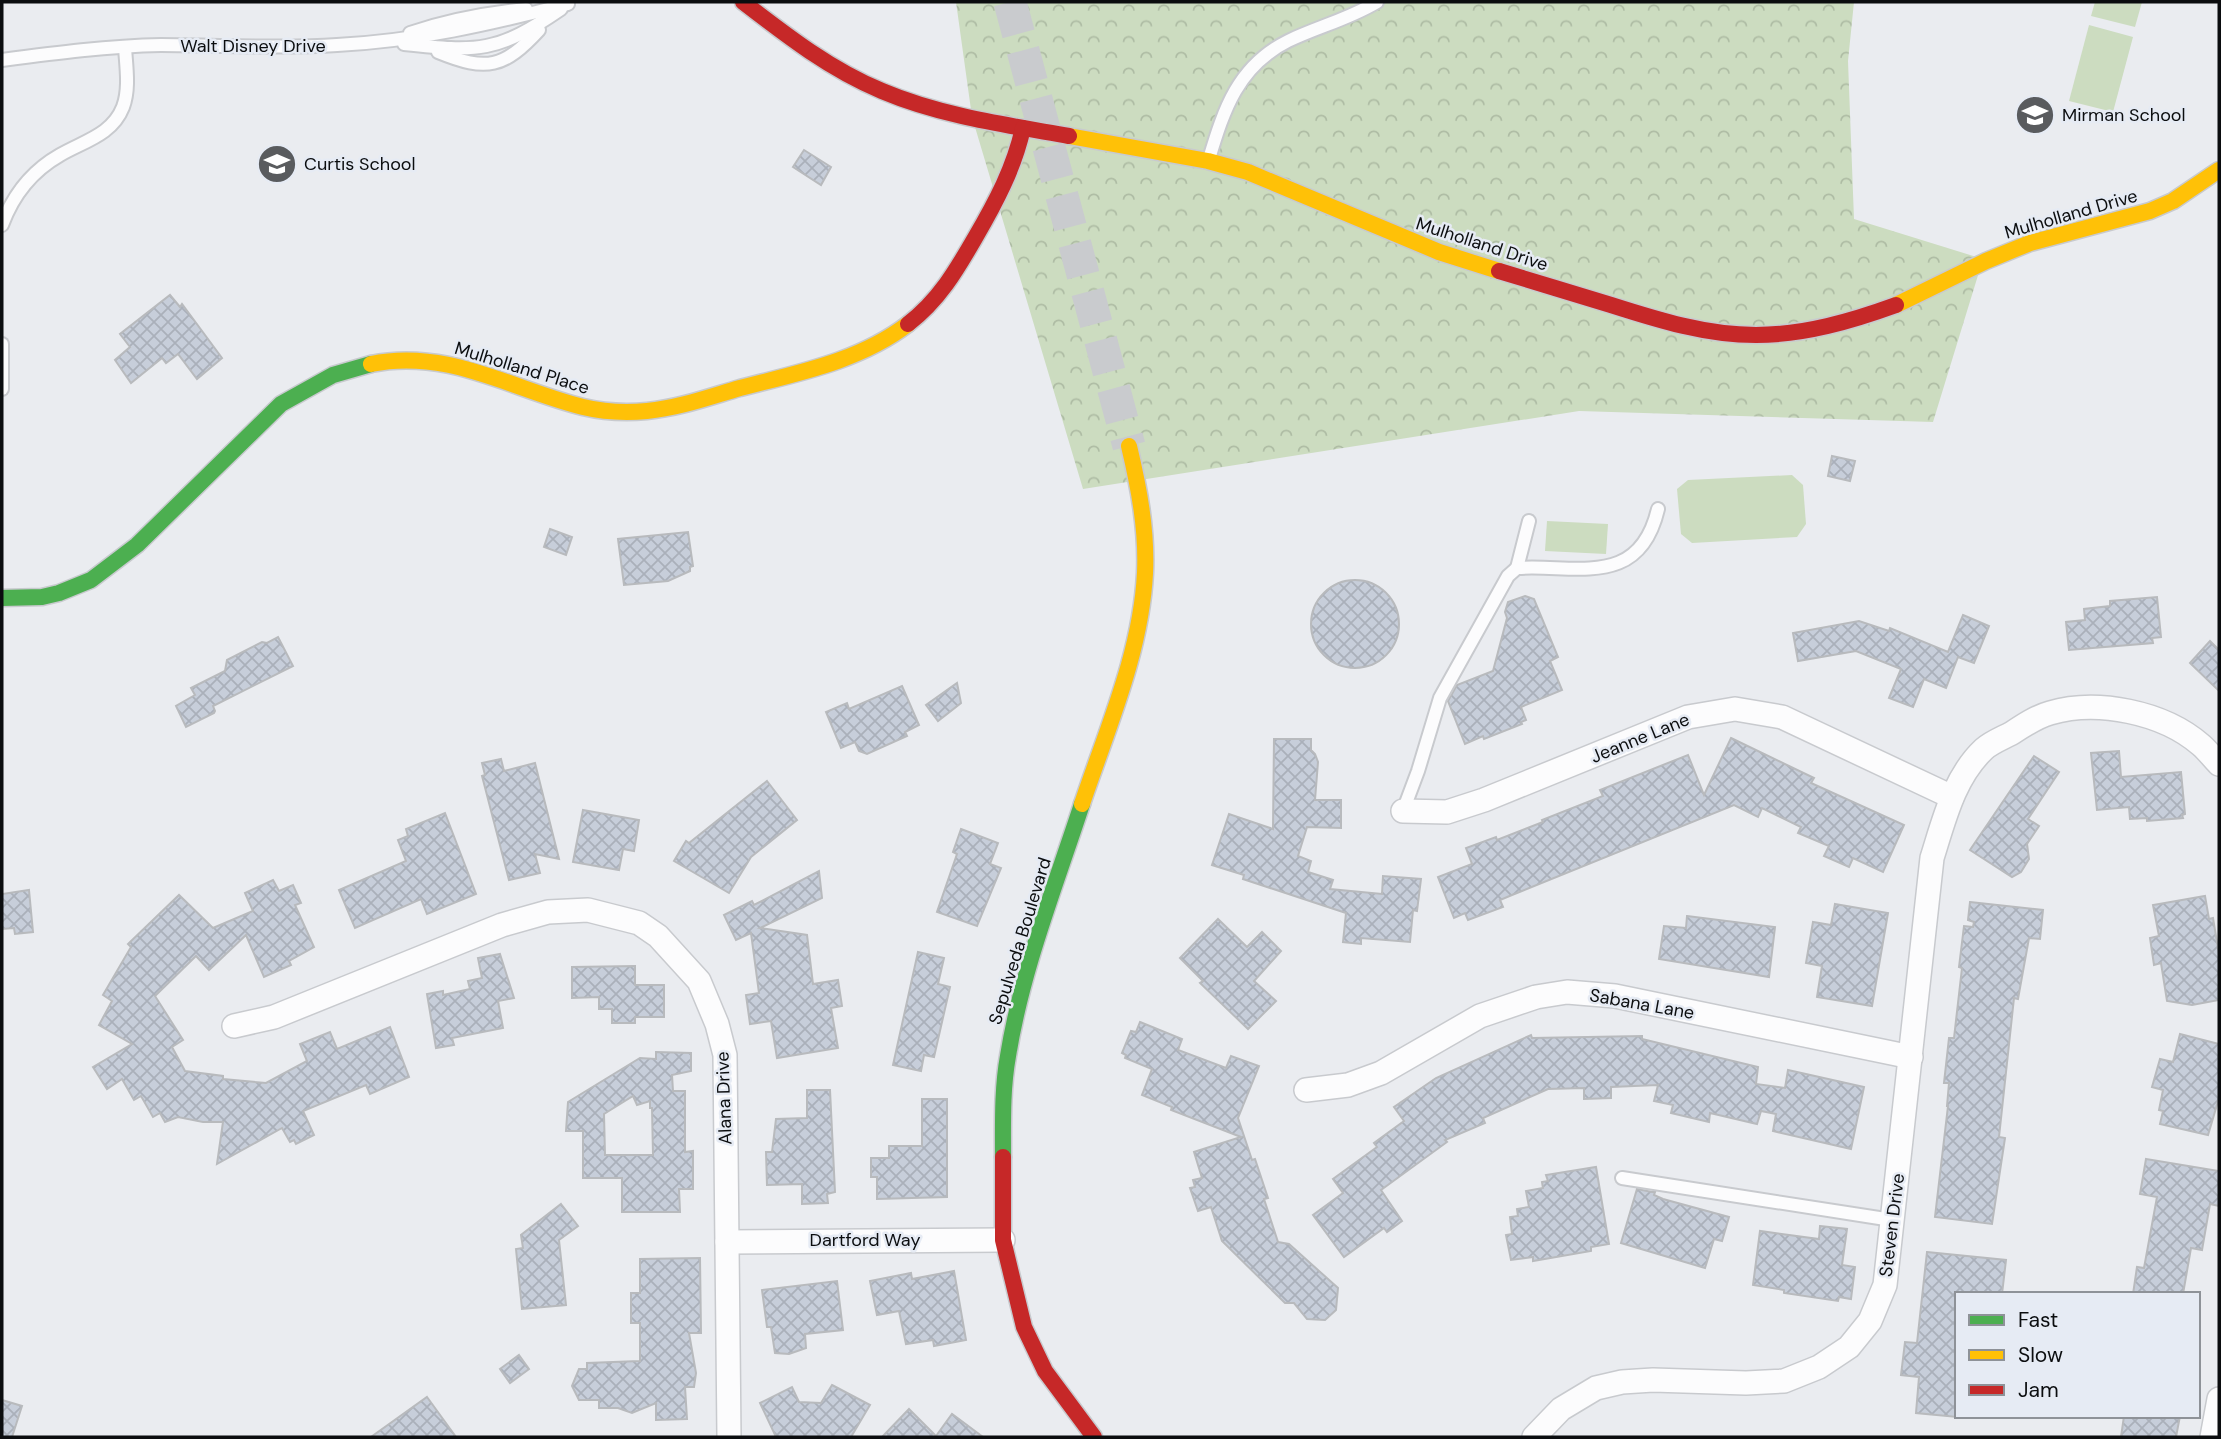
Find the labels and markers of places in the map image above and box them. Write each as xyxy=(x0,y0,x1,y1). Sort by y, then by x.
school or university icon: Mirman School xyxy=(2014,94,2056,136)
place label: Mirman School xyxy=(2062,103,2186,127)
school or university icon: Curtis School xyxy=(256,143,298,185)
place label: Curtis School xyxy=(304,152,416,176)

